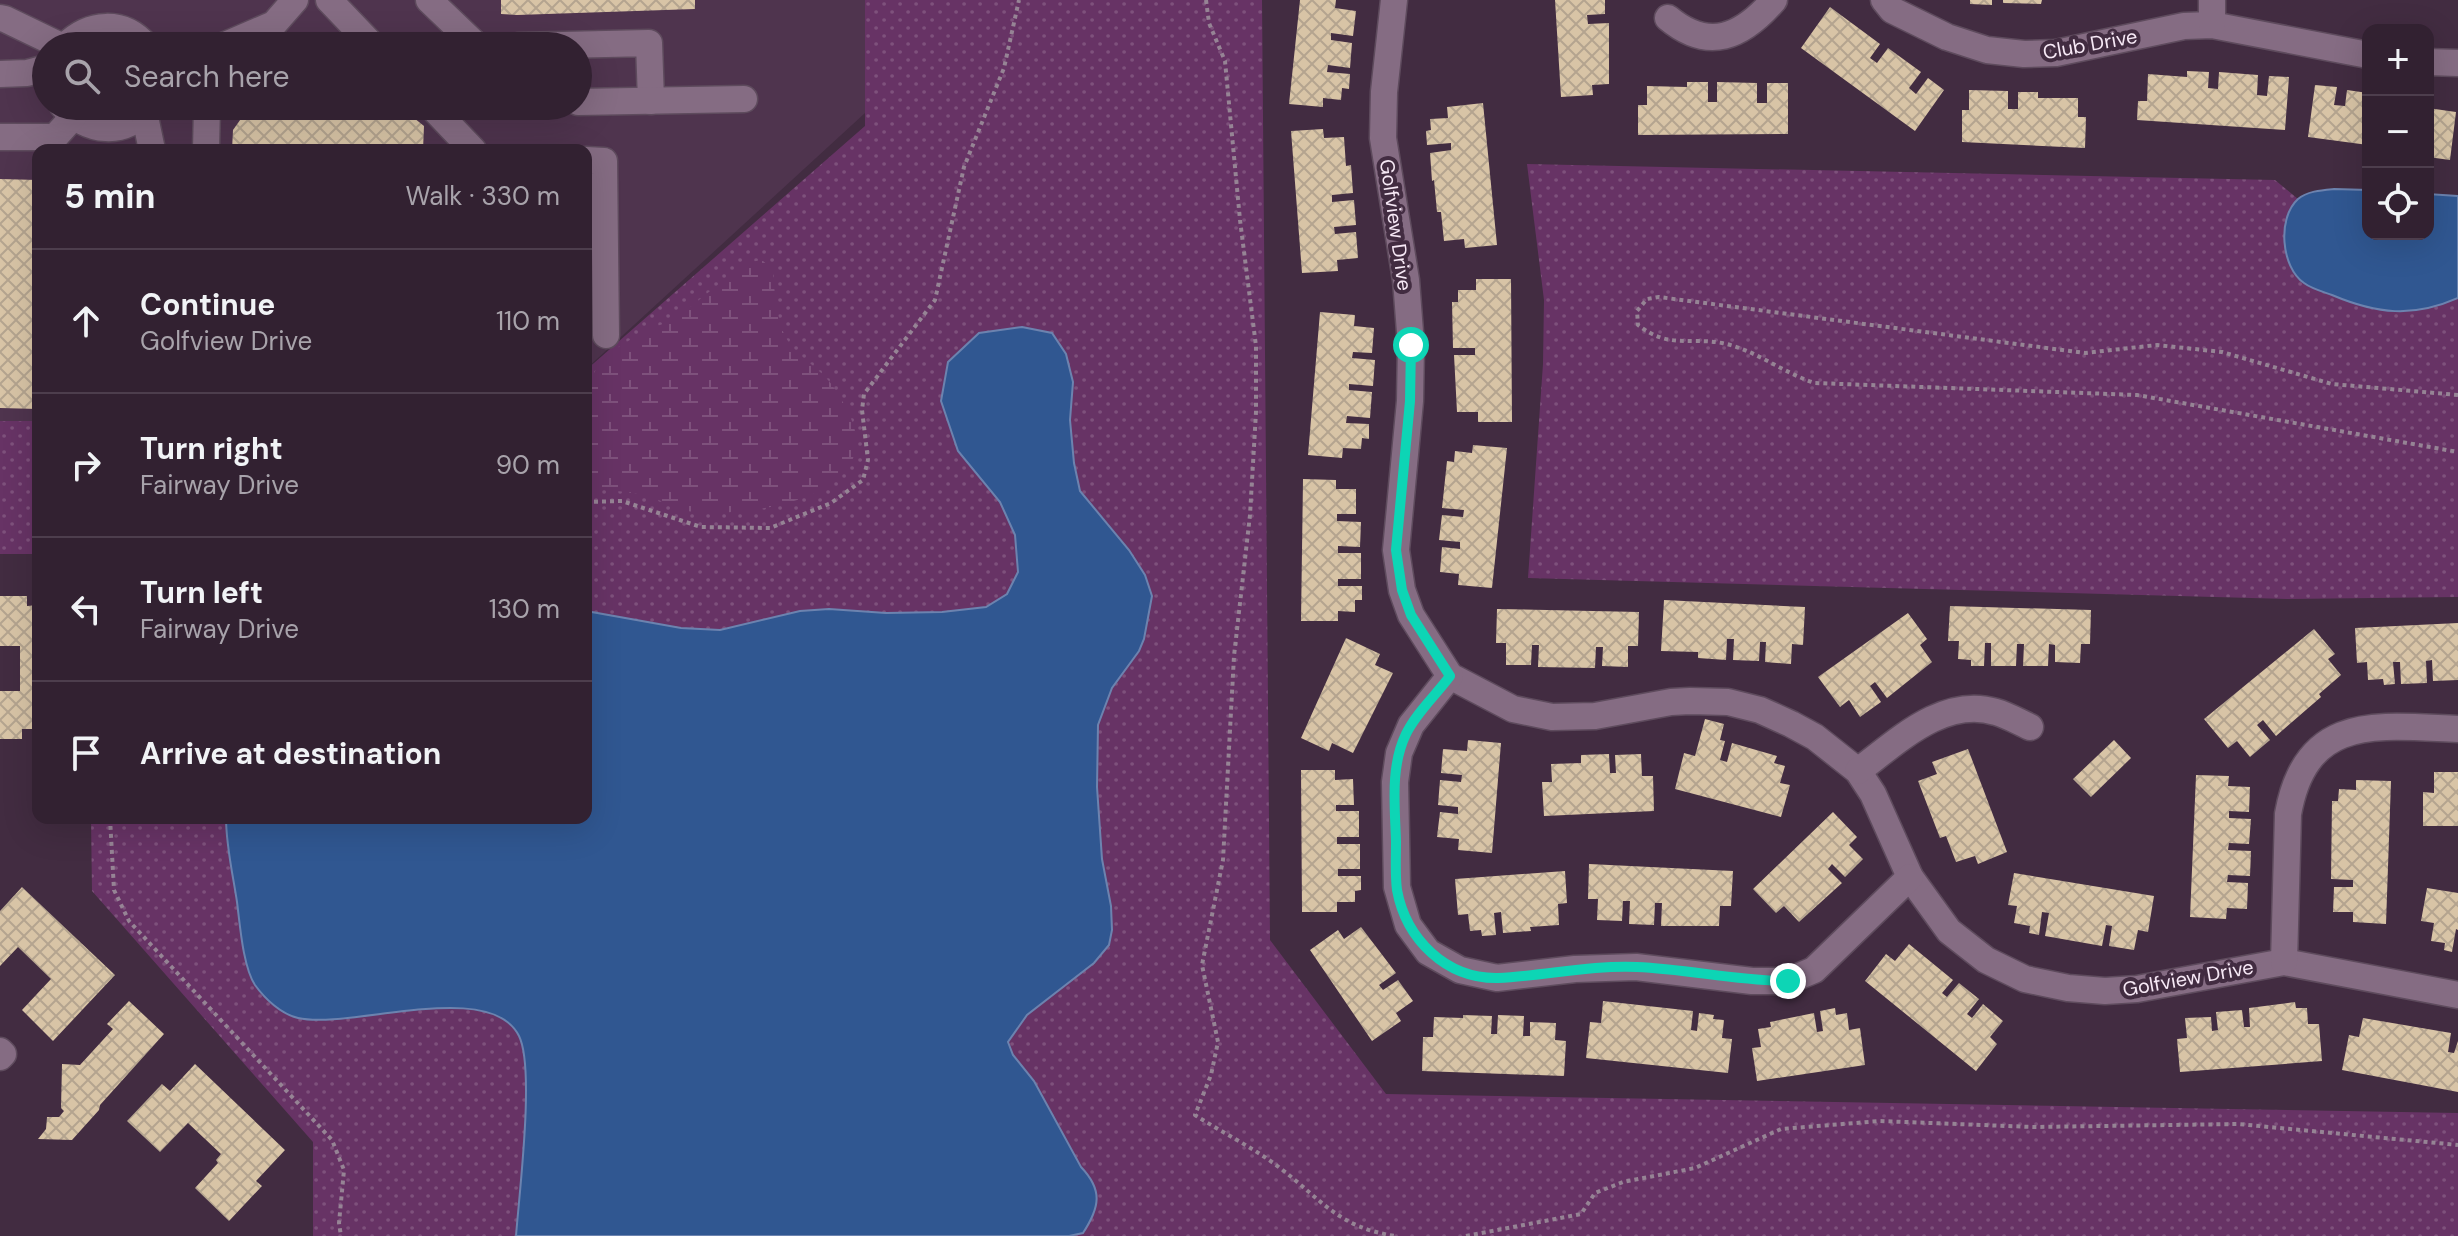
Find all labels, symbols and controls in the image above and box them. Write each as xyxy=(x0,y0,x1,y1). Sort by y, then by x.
street label: Club Drive xyxy=(2041,23,2139,65)
map controls xyxy=(2362,24,2434,240)
button: + xyxy=(2362,24,2434,96)
search box xyxy=(32,32,592,120)
icon: search xyxy=(60,54,104,98)
text: Search here xyxy=(124,57,290,96)
button: − xyxy=(2362,96,2434,168)
street label: Golfview Drive xyxy=(1374,158,1418,292)
button: locate xyxy=(2362,168,2434,240)
text: 5 min xyxy=(64,174,155,219)
text: Walk · 330 m xyxy=(405,179,560,213)
text: Continue xyxy=(140,285,275,324)
icon: ahead xyxy=(64,299,108,343)
text: 110 m xyxy=(496,304,560,338)
text: Golfview Drive xyxy=(140,324,312,358)
route start xyxy=(1393,327,1429,363)
text: Turn right xyxy=(140,429,283,468)
icon: right xyxy=(64,443,108,487)
text: 90 m xyxy=(496,448,560,482)
text: Fairway Drive xyxy=(140,468,299,502)
text: Turn left xyxy=(140,573,263,612)
icon: left xyxy=(64,587,108,631)
text: 130 m xyxy=(489,592,560,626)
text: Fairway Drive xyxy=(140,612,299,646)
icon: arrive xyxy=(64,731,108,775)
text: Arrive at destination xyxy=(140,734,441,773)
street label: Golfview Drive xyxy=(2120,954,2256,1002)
route end xyxy=(1770,963,1806,999)

